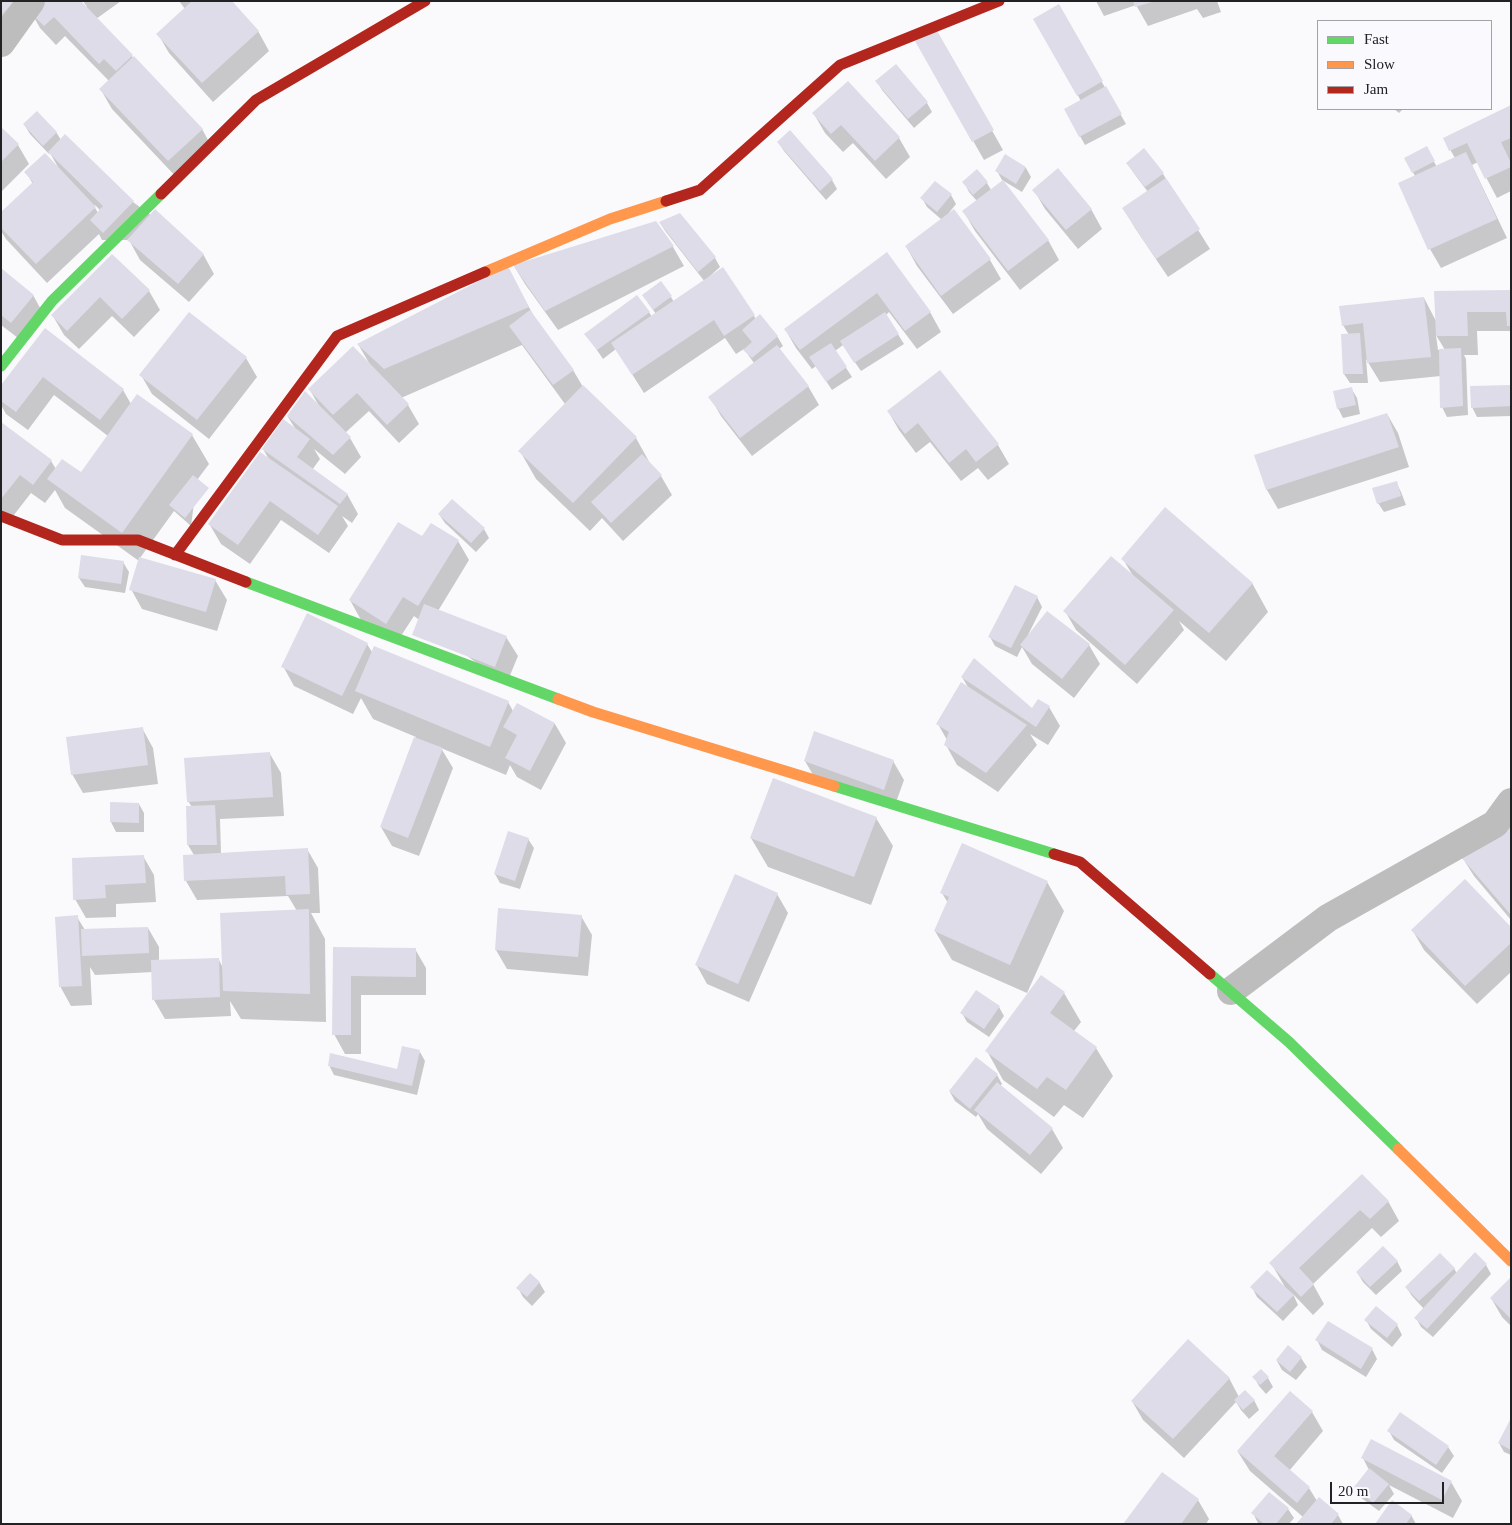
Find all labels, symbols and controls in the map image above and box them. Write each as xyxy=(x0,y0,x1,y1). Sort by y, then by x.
legend xyxy=(1317,20,1492,110)
text: Fast xyxy=(1364,31,1389,47)
text: Slow xyxy=(1364,56,1395,72)
text: Jam xyxy=(1364,81,1388,97)
scale bar xyxy=(1332,1472,1446,1504)
text: 20 m xyxy=(1338,1483,1368,1499)

